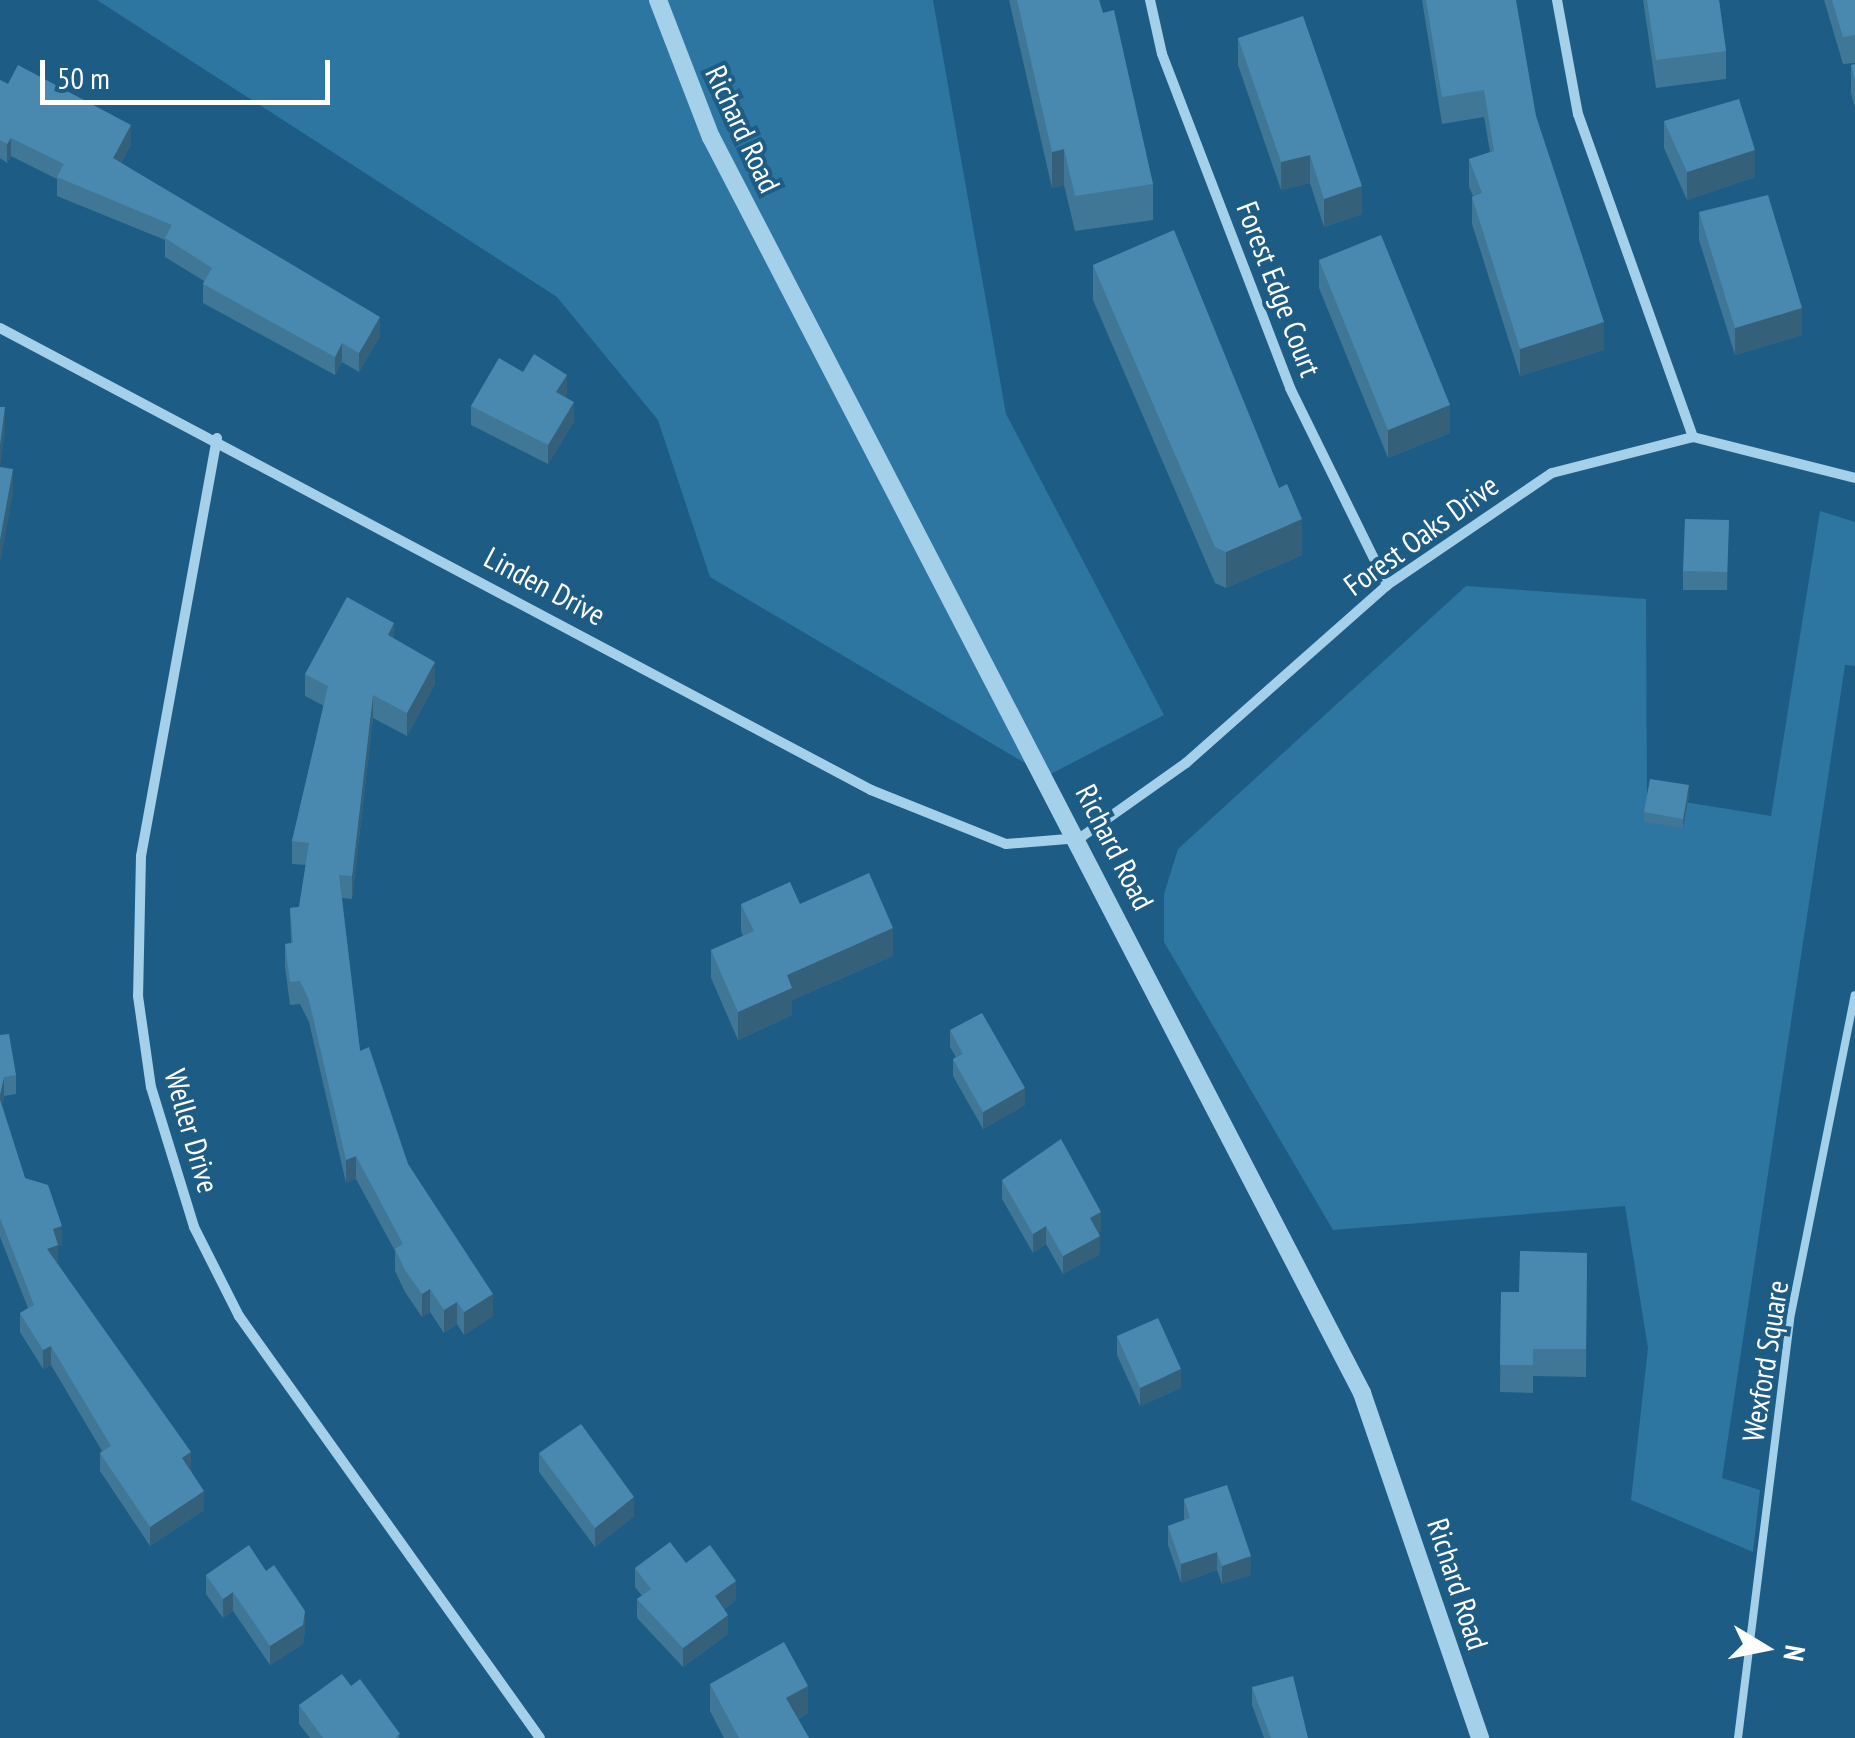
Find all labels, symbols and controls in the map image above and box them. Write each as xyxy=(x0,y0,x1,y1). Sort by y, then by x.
scale bar xyxy=(45,40,335,102)
text: 50 m xyxy=(57,58,110,97)
street label: Richard Road xyxy=(698,60,788,198)
street label: Forest Edge Court xyxy=(1229,196,1329,382)
street label: Forest Oaks Drive xyxy=(1337,467,1505,603)
street label: Linden Drive xyxy=(478,539,612,633)
street label: Richard Road xyxy=(1068,778,1162,916)
street label: Weller Drive xyxy=(157,1065,227,1197)
street label: Wexford Square xyxy=(1734,1278,1796,1444)
street label: Richard Road xyxy=(1420,1514,1496,1654)
north arrow xyxy=(1715,1598,1815,1698)
text: N xyxy=(1776,1643,1815,1664)

